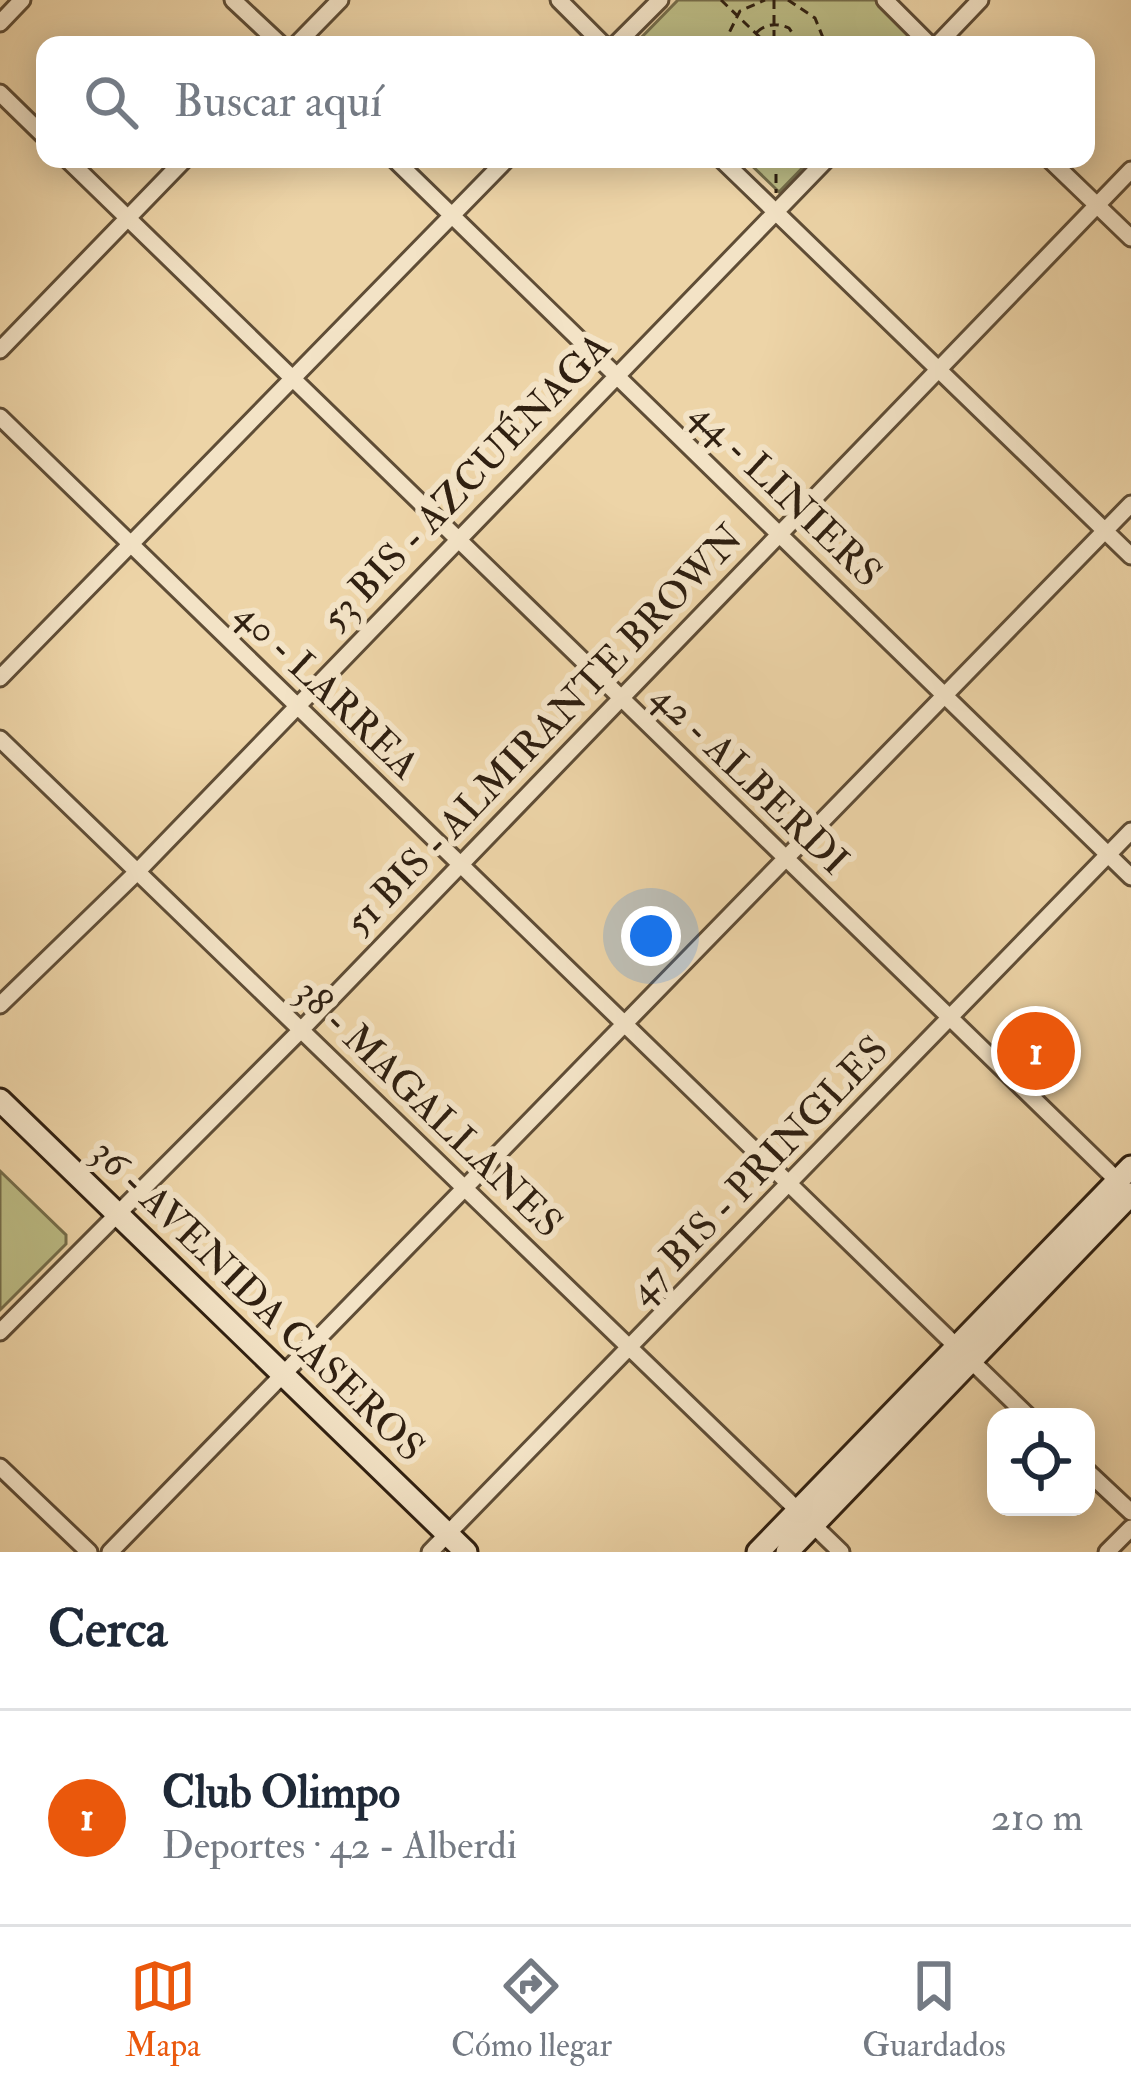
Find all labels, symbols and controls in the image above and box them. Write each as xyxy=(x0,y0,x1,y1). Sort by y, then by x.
search box xyxy=(36,36,1095,168)
icon: search xyxy=(78,69,144,135)
text: Buscar aquí xyxy=(174,74,382,130)
street label: 53 BIS - AZCUÉNAGA xyxy=(311,323,621,641)
street label: 44 - LINIERS xyxy=(680,390,892,598)
street label: 51 BIS - ALMIRANTE BROWN xyxy=(334,514,754,946)
street label: 40 - LARREA xyxy=(225,590,429,790)
street label: 42 - ALBERDI xyxy=(641,673,859,885)
your location xyxy=(621,906,681,966)
street label: 38 - MAGALLANES xyxy=(285,968,573,1248)
pin: 1 xyxy=(997,1006,1075,1096)
street label: 47 BIS - PRINGLES xyxy=(617,1026,899,1314)
street label: 36 - AVENIDA CASEROS xyxy=(81,1128,435,1472)
map controls xyxy=(987,1408,1095,1516)
button: locate xyxy=(987,1408,1095,1516)
text: Cerca xyxy=(48,1598,167,1662)
text: Club Olimpo xyxy=(162,1765,400,1821)
text: 1 xyxy=(80,1793,94,1842)
text: 210 m xyxy=(991,1793,1083,1842)
text: Deportes · 42 - Alberdi xyxy=(162,1821,517,1870)
tab: Mapa xyxy=(125,1953,201,2066)
tab: Cómo llegar xyxy=(451,1953,612,2066)
tab: Guardados xyxy=(862,1953,1006,2066)

